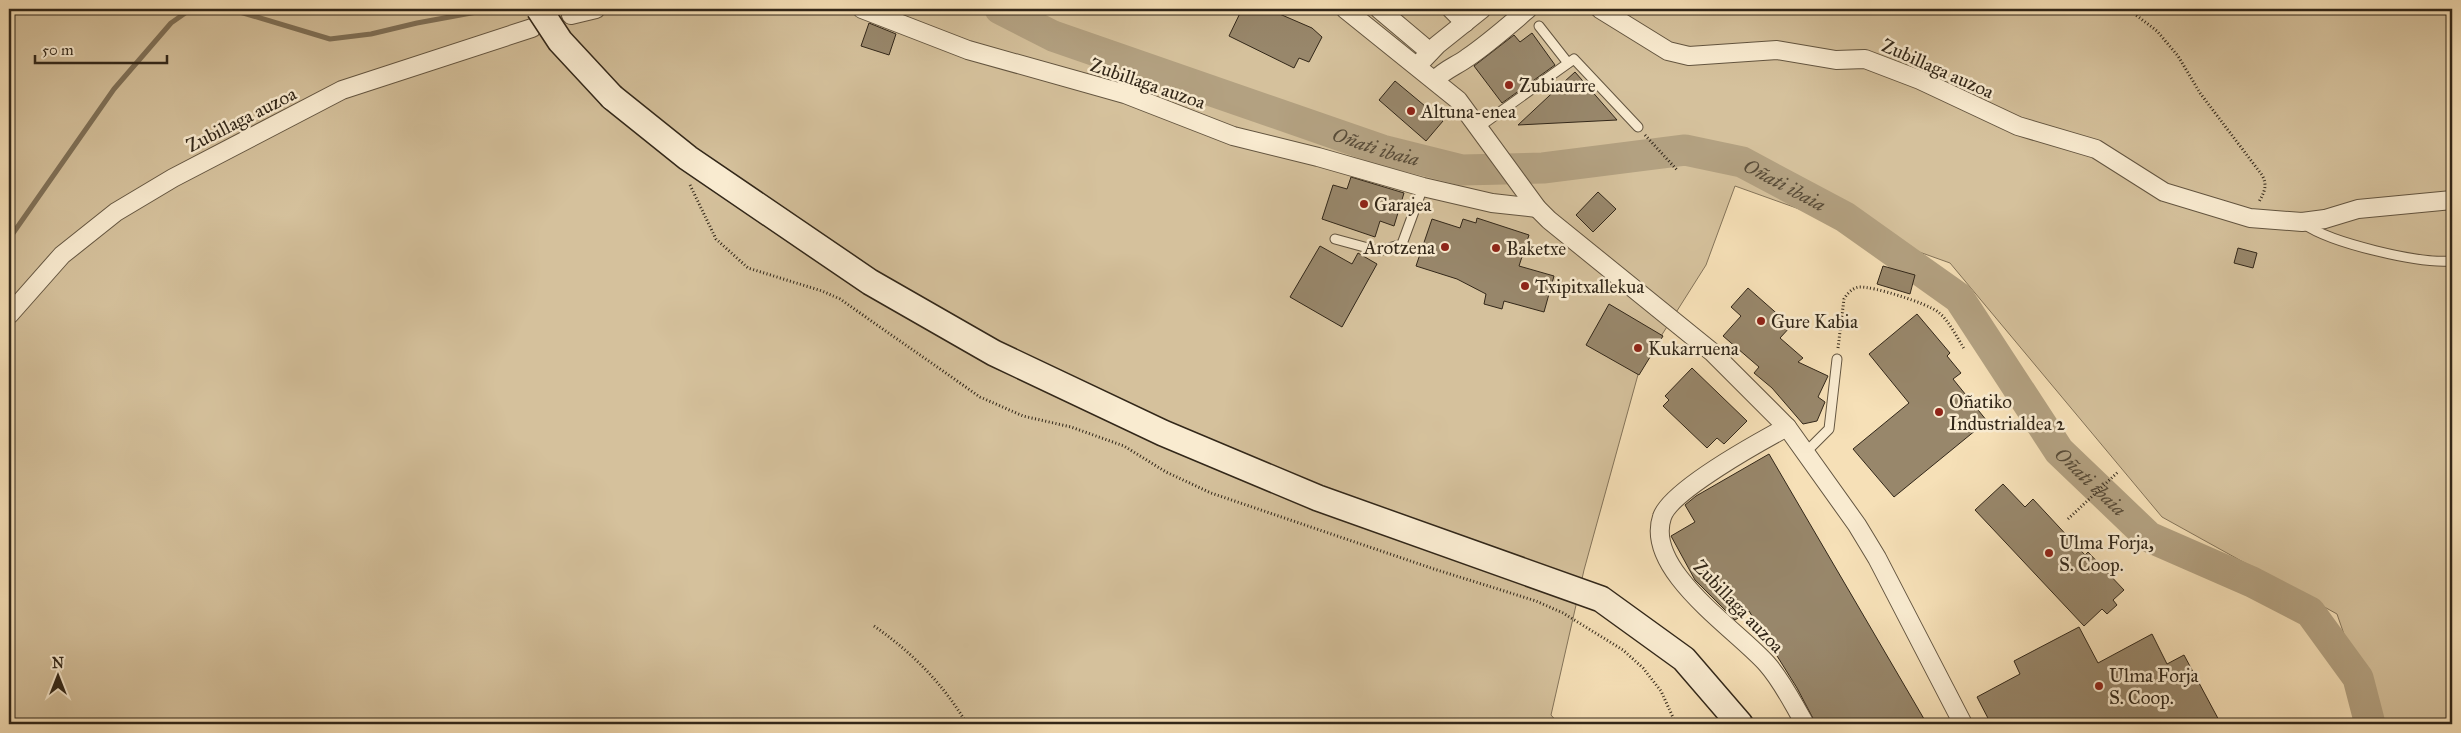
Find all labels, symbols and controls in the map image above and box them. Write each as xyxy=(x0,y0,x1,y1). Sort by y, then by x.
scale bar xyxy=(35,32,168,64)
street label: Zubillaga auzoa xyxy=(1878,33,1998,105)
text: 50 m xyxy=(42,41,74,59)
street label: Zubillaga auzoa xyxy=(1087,53,1209,115)
place label: Zubiaurre xyxy=(1519,74,1596,97)
marker: Zubiaurre xyxy=(1503,79,1515,91)
street label: Zubillaga auzoa xyxy=(182,81,301,158)
place label: Altuna-enea xyxy=(1420,100,1517,123)
marker: Altuna-enea xyxy=(1405,105,1417,117)
water label: Oñati ibaia xyxy=(1329,122,1422,171)
water label: Oñati ibaia xyxy=(1740,153,1830,217)
place label: Garajea xyxy=(1374,193,1433,216)
marker: Garajea xyxy=(1358,198,1370,210)
place label: Arotzena xyxy=(1363,236,1436,259)
place label: Baketxe xyxy=(1506,237,1566,260)
marker: Arotzena xyxy=(1439,241,1451,253)
marker: Baketxe xyxy=(1490,242,1502,254)
place label: Txipitxallekua xyxy=(1535,275,1645,298)
marker: Txipitxallekua xyxy=(1519,280,1531,292)
place label: Gure Kabia xyxy=(1771,310,1859,333)
marker: Gure Kabia xyxy=(1755,315,1767,327)
place label: Kukarruena xyxy=(1648,337,1740,360)
marker: Kukarruena xyxy=(1632,342,1644,354)
place label: Oñatiko Industrialdea 2 xyxy=(1949,390,2066,435)
marker: Oñatiko Industrialdea 2 xyxy=(1933,406,1945,418)
water label: Oñati ibaia xyxy=(2050,442,2132,521)
place label: Ulma Forja, S. Coop. xyxy=(2059,531,2154,576)
marker: Ulma Forja, S. Coop. xyxy=(2043,547,2055,559)
street label: Zubillaga auzoa xyxy=(1688,555,1789,659)
north arrow xyxy=(32,650,82,700)
text: N xyxy=(52,655,64,672)
place label: Ulma Forja S. Coop. xyxy=(2109,664,2200,709)
marker: Ulma Forja S. Coop. xyxy=(2093,680,2105,692)

